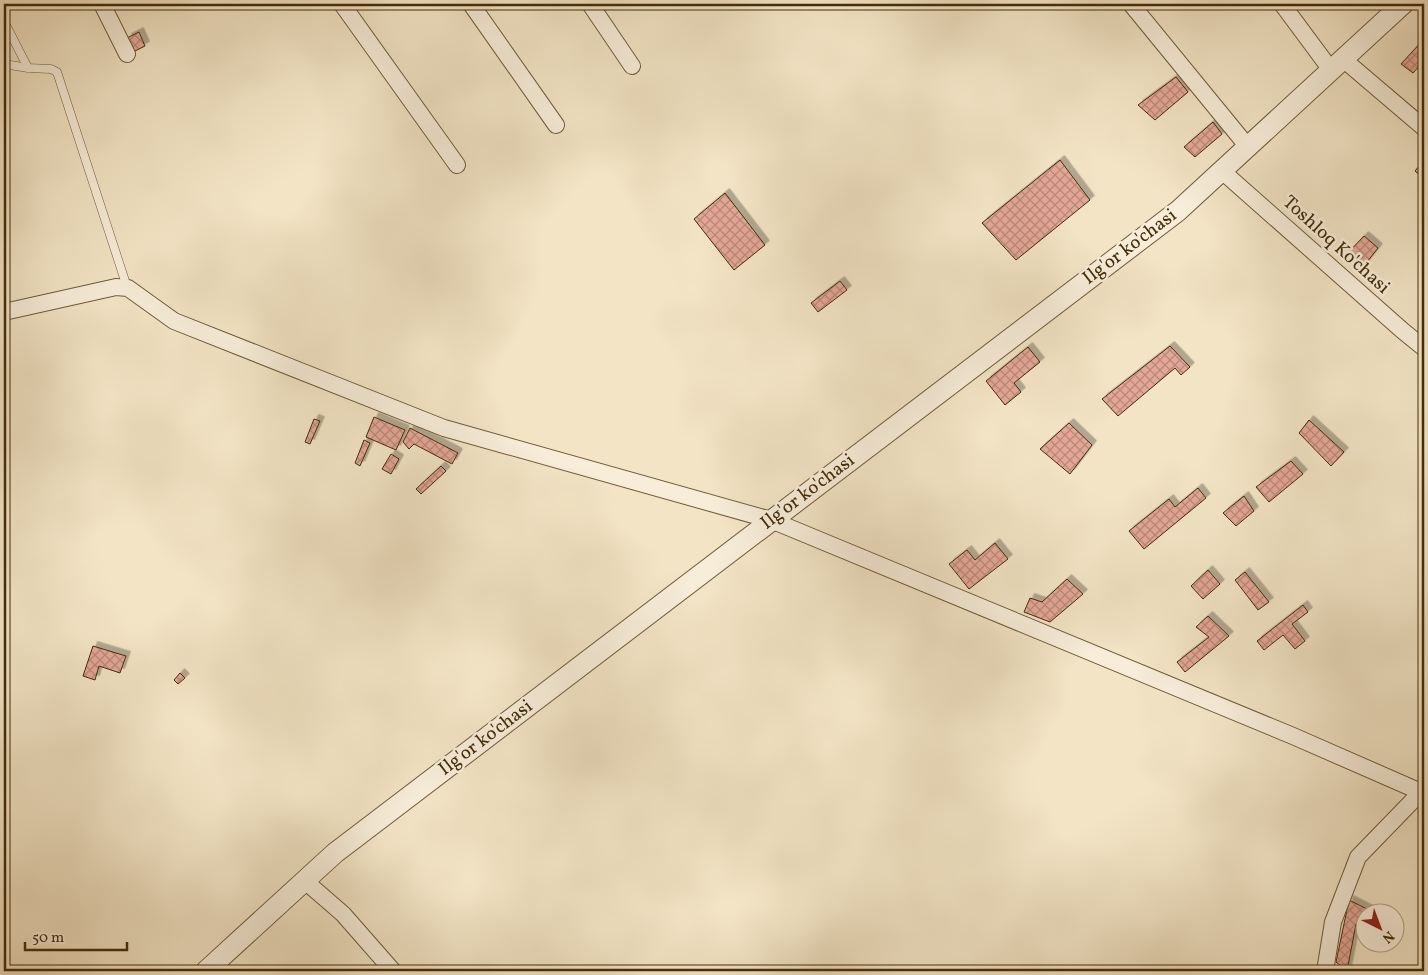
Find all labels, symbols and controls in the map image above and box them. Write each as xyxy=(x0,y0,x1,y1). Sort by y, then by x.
street label: Toshloq Ko'chasi xyxy=(1277,190,1396,300)
street label: Ilg'or ko'chasi xyxy=(1078,203,1183,291)
street label: Ilg'or ko'chasi xyxy=(756,448,861,536)
street label: Ilg'or ko'chasi xyxy=(434,694,539,782)
north arrow xyxy=(1356,902,1406,952)
scale bar xyxy=(25,920,128,952)
text: N xyxy=(1378,926,1398,947)
text: 50 m xyxy=(32,928,64,949)

